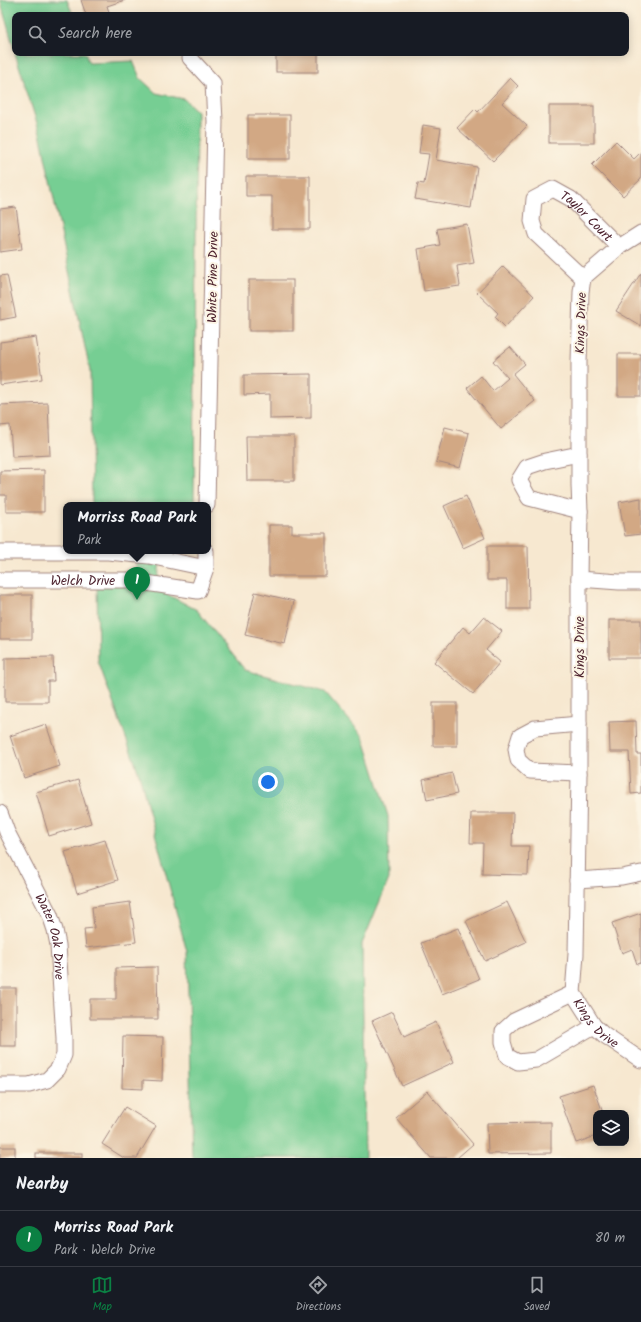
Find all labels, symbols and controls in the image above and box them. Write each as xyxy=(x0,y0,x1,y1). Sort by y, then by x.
search box xyxy=(12,12,629,56)
text: Search here xyxy=(58,22,132,46)
icon: search xyxy=(26,23,48,45)
street label: Taylor Court xyxy=(556,186,618,248)
street label: White Pine Drive xyxy=(202,231,225,323)
street label: Kings Drive xyxy=(570,292,593,354)
popup xyxy=(63,502,211,554)
text: Morriss Road Park xyxy=(78,506,196,530)
text: Park xyxy=(78,530,101,551)
pin: 1 xyxy=(124,567,150,600)
street label: Welch Drive xyxy=(51,571,115,592)
street label: Kings Drive xyxy=(570,616,591,678)
your location xyxy=(258,772,278,792)
street label: Water Oak Drive xyxy=(29,890,69,981)
street label: Kings Drive xyxy=(567,994,623,1054)
map controls xyxy=(593,1110,629,1146)
button: layers xyxy=(593,1110,629,1146)
text: Nearby xyxy=(16,1171,68,1198)
text: Morriss Road Park xyxy=(54,1216,173,1240)
text: 1 xyxy=(27,1228,31,1249)
text: 80 m xyxy=(595,1228,625,1249)
text: Park · Welch Drive xyxy=(54,1240,155,1261)
tab: Map xyxy=(91,1274,113,1316)
tab: Directions xyxy=(296,1274,341,1316)
tab: Saved xyxy=(524,1274,550,1316)

